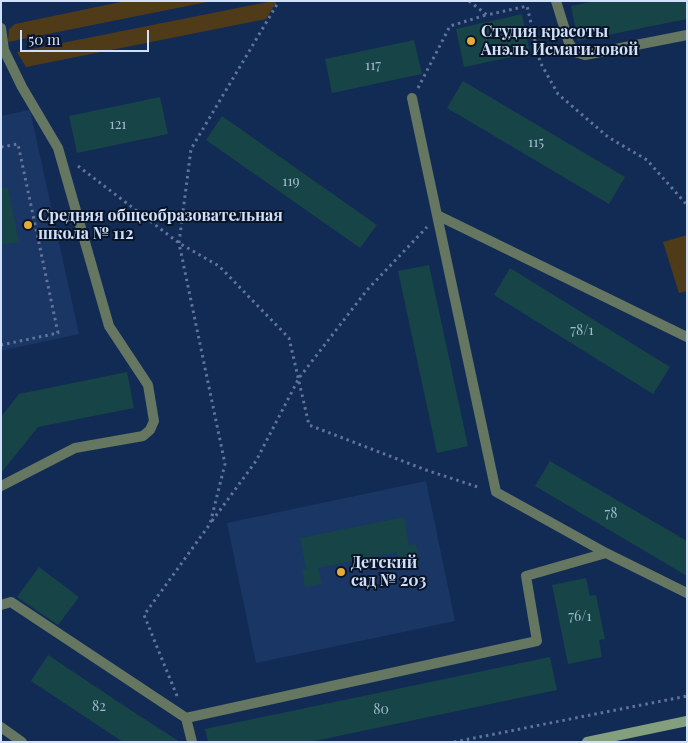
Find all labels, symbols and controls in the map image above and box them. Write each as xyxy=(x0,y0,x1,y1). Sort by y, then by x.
scale bar xyxy=(22,20,151,52)
place label: Студия красоты Анэль Исмагиловой xyxy=(481,22,638,60)
text: 50 m xyxy=(28,29,60,49)
marker: Студия красоты Анэль Исмагиловой xyxy=(465,35,477,47)
house number: 117 xyxy=(365,58,381,74)
house number: 121 xyxy=(109,117,127,133)
house number: 115 xyxy=(528,135,544,151)
house number: 119 xyxy=(282,174,300,190)
place label: Средняя общеобразовательная школа № 112 xyxy=(38,206,283,244)
marker: Средняя общеобразовательная школа № 112 xyxy=(22,219,34,231)
house number: 78/1 xyxy=(570,323,594,339)
house number: 78 xyxy=(605,506,617,522)
place label: Детский сад № 203 xyxy=(351,553,426,591)
marker: Детский сад № 203 xyxy=(335,566,347,578)
house number: 76/1 xyxy=(568,609,592,625)
house number: 82 xyxy=(92,699,106,715)
house number: 80 xyxy=(373,702,389,718)

